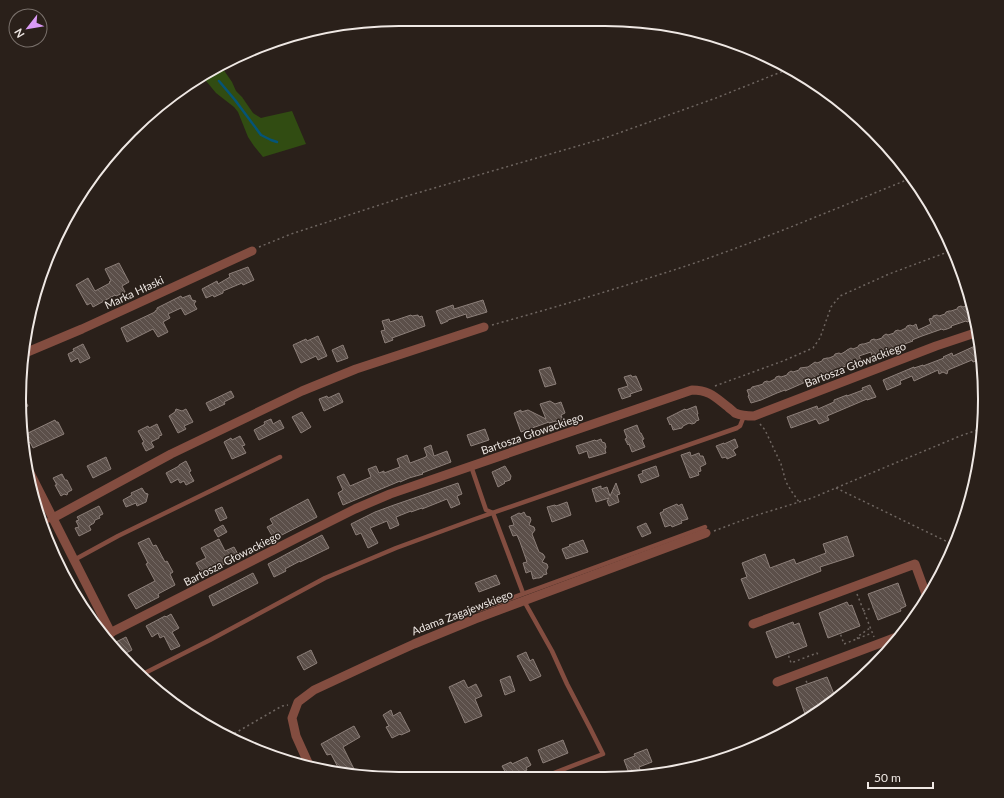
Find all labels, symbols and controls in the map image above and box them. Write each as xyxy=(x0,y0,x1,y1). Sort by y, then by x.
north arrow xyxy=(8,8,48,48)
text: N xyxy=(11,26,27,40)
street label: Marka Hłaski xyxy=(102,273,166,311)
street label: Bartosza Głowackiego xyxy=(803,339,907,389)
street label: Bartosza Głowackiego xyxy=(479,409,585,457)
street label: Bartosza Głowackiego xyxy=(181,528,283,588)
street label: Adama Zagajewskiego xyxy=(410,587,514,637)
scale bar xyxy=(868,764,933,790)
text: 50 m xyxy=(874,770,901,785)

